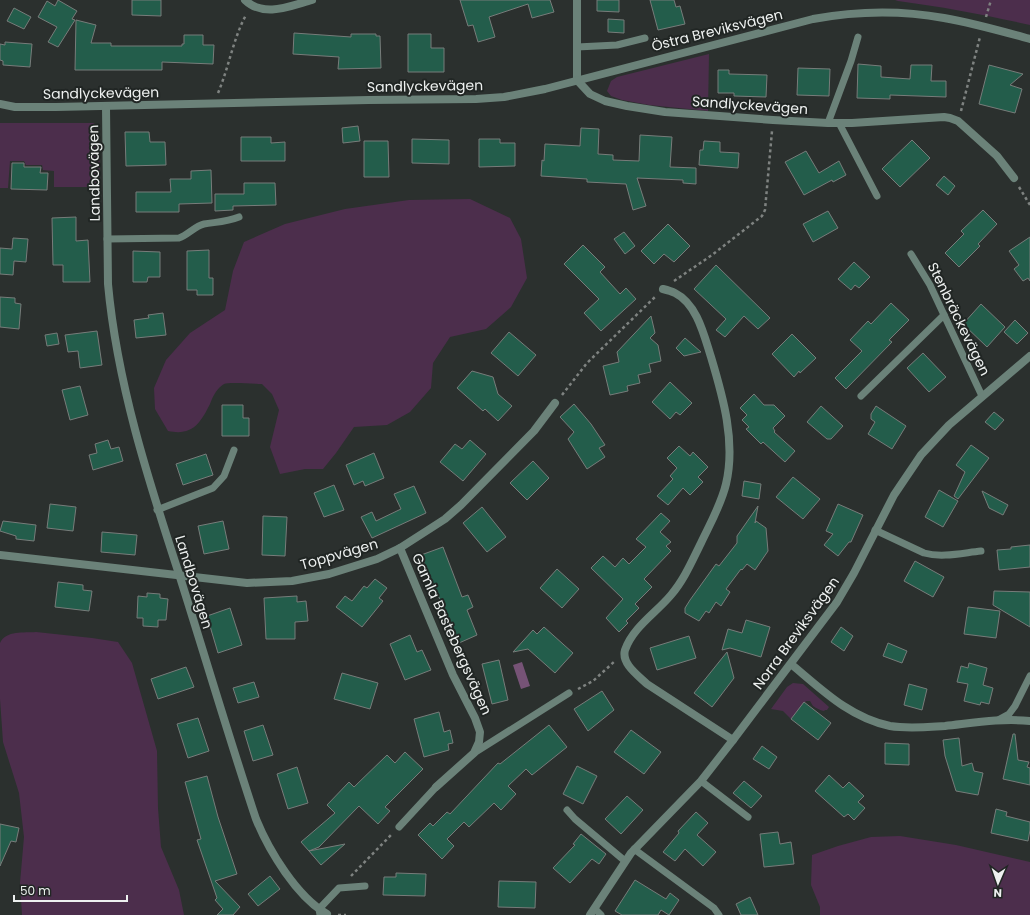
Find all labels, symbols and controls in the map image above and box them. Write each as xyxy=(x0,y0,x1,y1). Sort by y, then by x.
street label: Östra Breviksvägen xyxy=(649,4,785,56)
street label: Sandlyckevägen xyxy=(367,75,483,97)
street label: Sandlyckevägen xyxy=(43,82,159,104)
street label: Sandlyckevägen xyxy=(691,91,809,119)
street label: Landbovägen xyxy=(83,124,105,222)
street label: Stenbräckevägen xyxy=(923,259,995,379)
street label: Landbovägen xyxy=(170,533,218,631)
street label: Toppvägen xyxy=(298,533,380,575)
street label: Gamla Bastebergsvägen xyxy=(407,550,497,718)
street label: Norra Breviksvägen xyxy=(748,572,844,694)
north arrow xyxy=(978,863,1018,903)
scale bar xyxy=(14,877,127,903)
text: 50 m xyxy=(20,882,51,899)
text: N xyxy=(993,885,1002,901)

